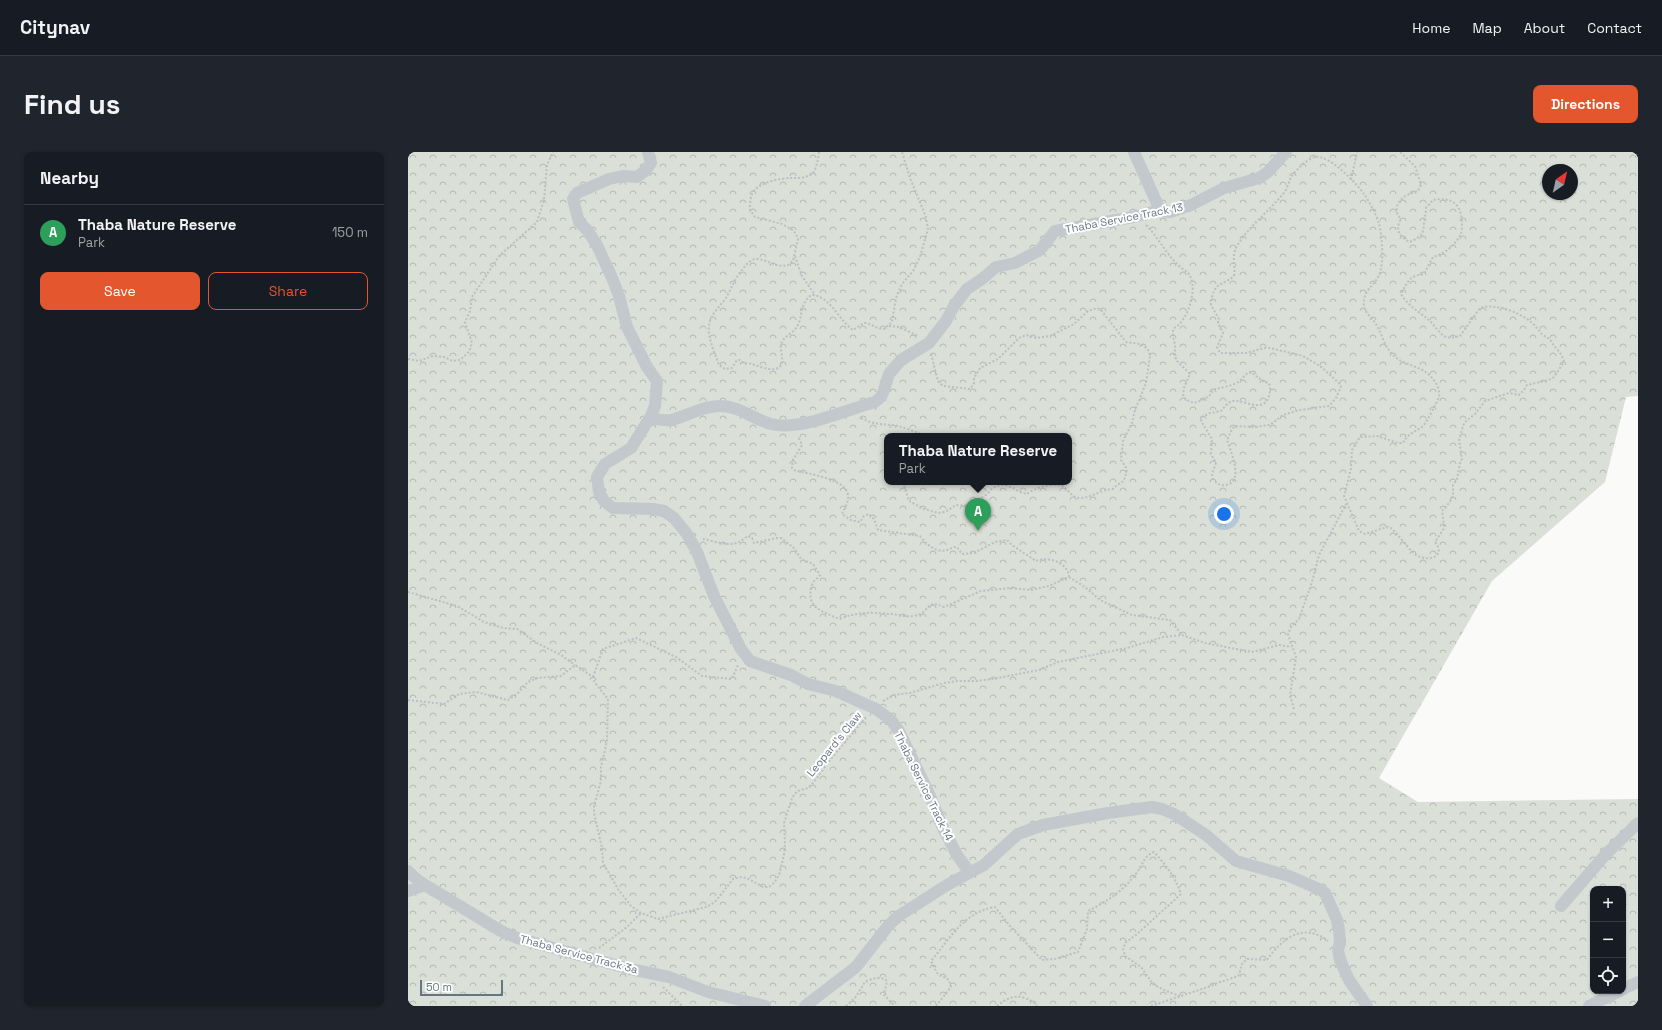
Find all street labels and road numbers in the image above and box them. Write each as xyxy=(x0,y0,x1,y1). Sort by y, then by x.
street label: Thaba Service Track 13 xyxy=(1064,200,1184,236)
street label: Leopard's Claw xyxy=(803,708,865,779)
street label: Thaba Service Track 14 xyxy=(891,729,957,843)
street label: Thaba Service Track 3a xyxy=(519,932,640,977)

